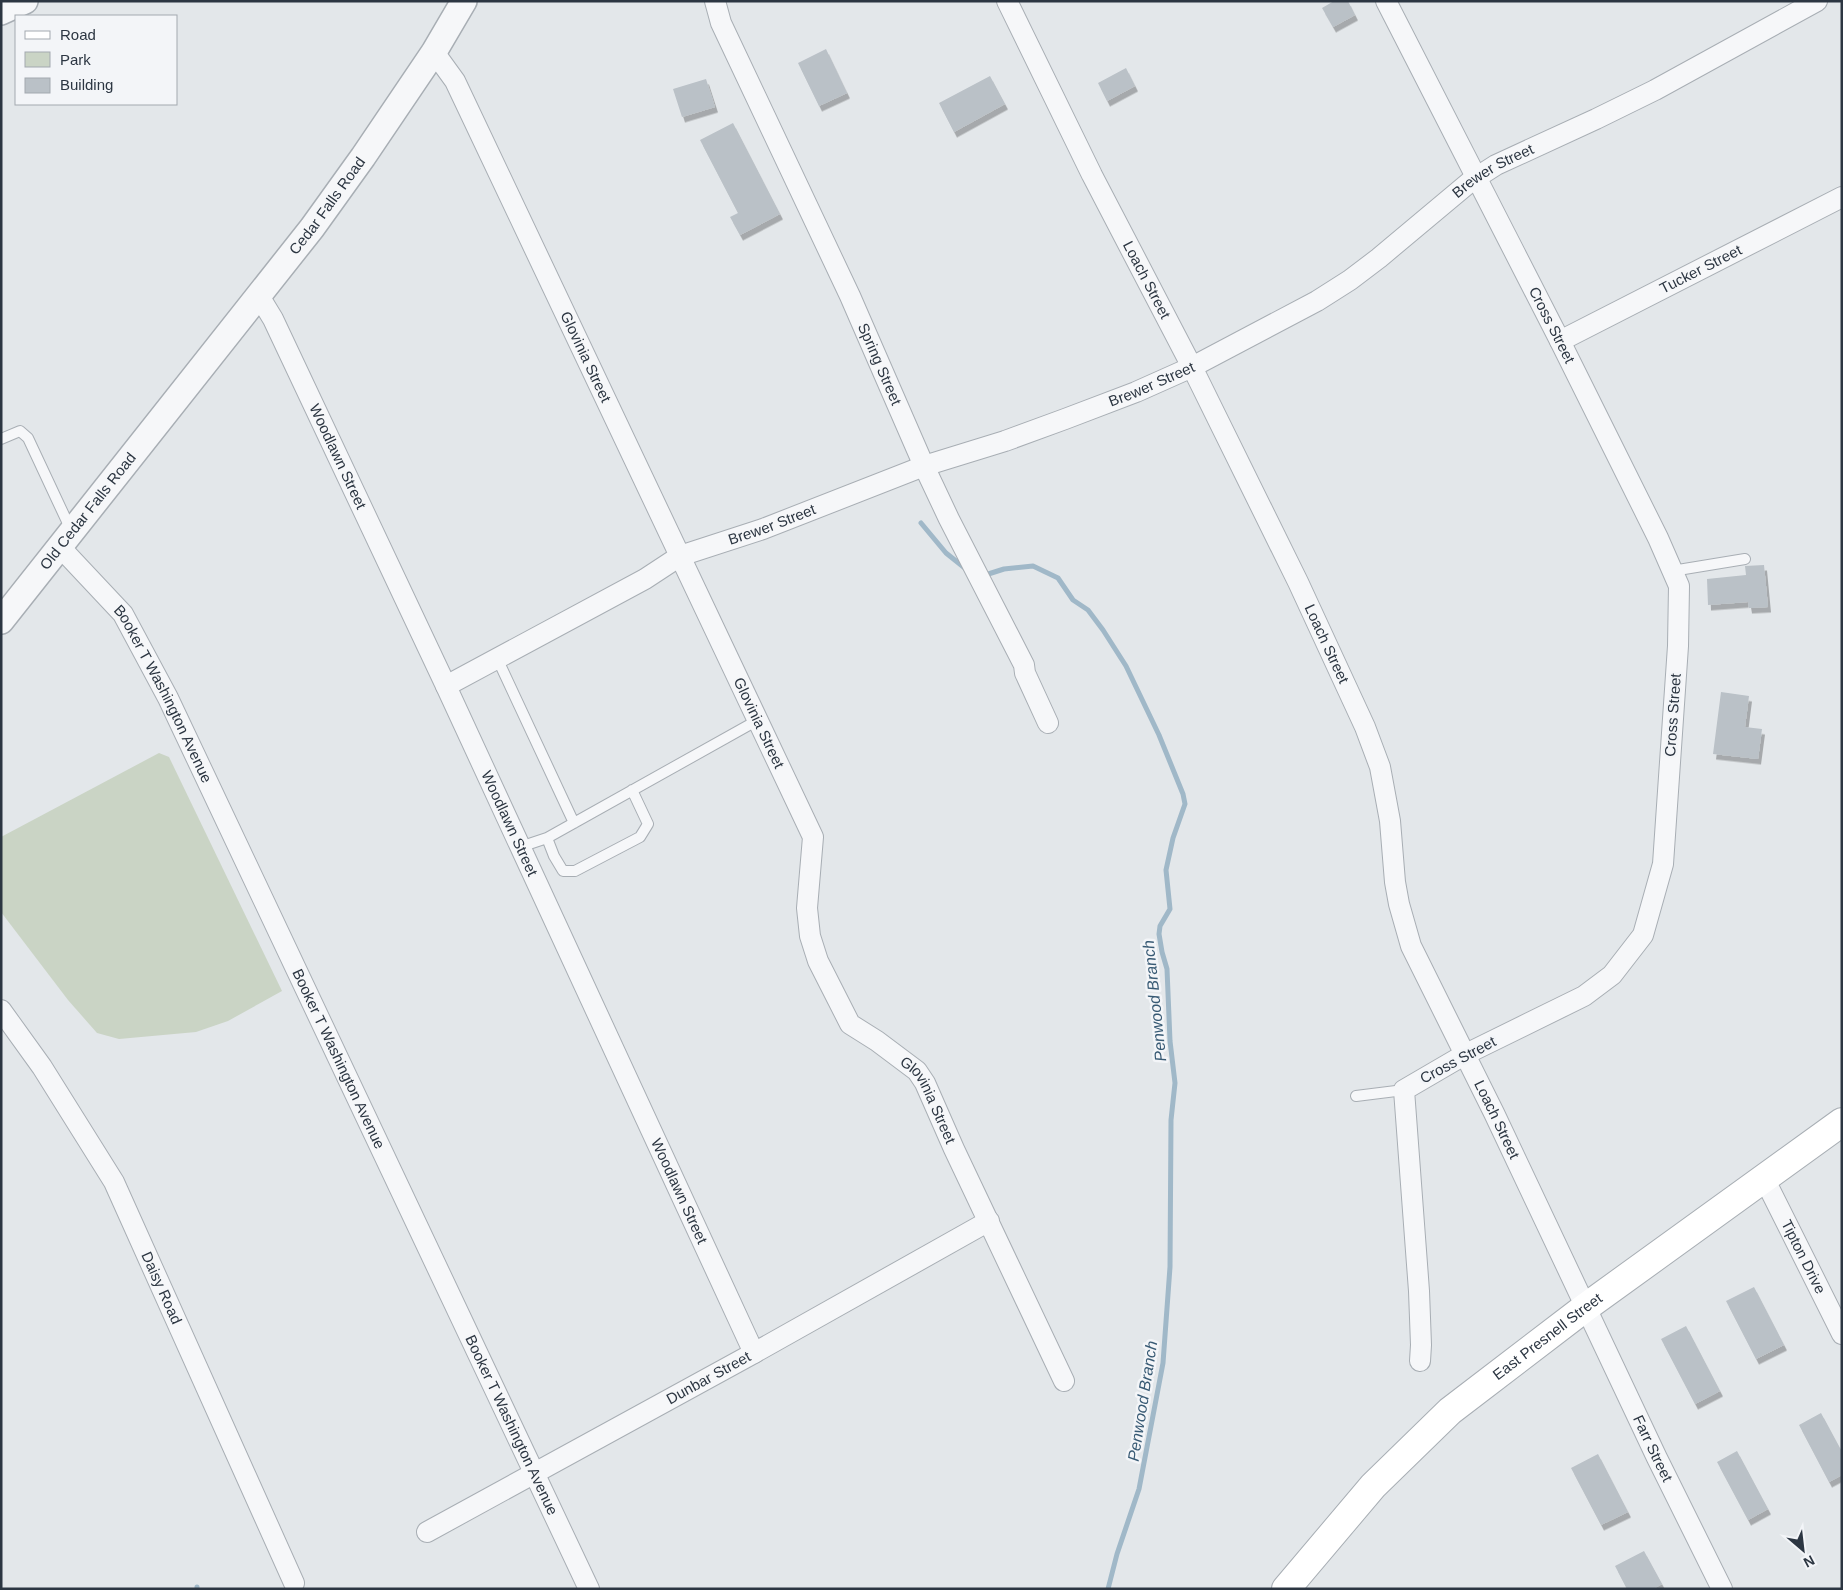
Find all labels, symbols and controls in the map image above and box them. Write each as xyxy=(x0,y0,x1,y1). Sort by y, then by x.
legend xyxy=(15,15,178,105)
text: Road xyxy=(60,26,96,43)
text: Park xyxy=(60,51,91,68)
text: Building xyxy=(60,76,113,93)
street label: Brewer Street xyxy=(1449,140,1537,201)
street label: Cedar Falls Road xyxy=(285,154,368,258)
street label: Loach Street xyxy=(1120,238,1175,322)
street label: Tucker Street xyxy=(1657,240,1745,297)
street label: Cross Street xyxy=(1526,284,1579,367)
street label: Glovinia Street xyxy=(557,308,615,405)
street label: Spring Street xyxy=(855,320,906,408)
street label: Brewer Street xyxy=(1106,358,1198,410)
street label: Woodlawn Street xyxy=(306,401,371,512)
street label: Old Cedar Falls Road xyxy=(36,449,139,573)
street label: Brewer Street xyxy=(726,500,819,548)
street label: Booker T Washington Avenue xyxy=(111,601,216,785)
street label: Loach Street xyxy=(1301,601,1353,687)
street label: Cross Street xyxy=(1661,672,1684,757)
street label: Glovinia Street xyxy=(731,675,789,772)
street label: Woodlawn Street xyxy=(478,768,542,879)
water label: Penwood Branch xyxy=(1140,939,1169,1062)
street label: Booker T Washington Avenue xyxy=(289,966,389,1151)
street label: Cross Street xyxy=(1417,1032,1499,1087)
street label: Glovinia Street xyxy=(897,1053,960,1147)
street label: Loach Street xyxy=(1471,1077,1524,1162)
street label: Woodlawn Street xyxy=(648,1136,712,1247)
street label: Tipton Drive xyxy=(1778,1217,1829,1296)
street label: Daisy Road xyxy=(138,1249,186,1327)
street label: East Presnell Street xyxy=(1489,1289,1606,1383)
street label: Booker T Washington Avenue xyxy=(462,1332,562,1518)
water label: Penwood Branch xyxy=(1125,1339,1160,1463)
street label: Dunbar Street xyxy=(663,1347,754,1407)
street label: Farr Street xyxy=(1630,1412,1677,1485)
north arrow xyxy=(1778,1525,1828,1575)
text: N xyxy=(1801,1552,1817,1571)

